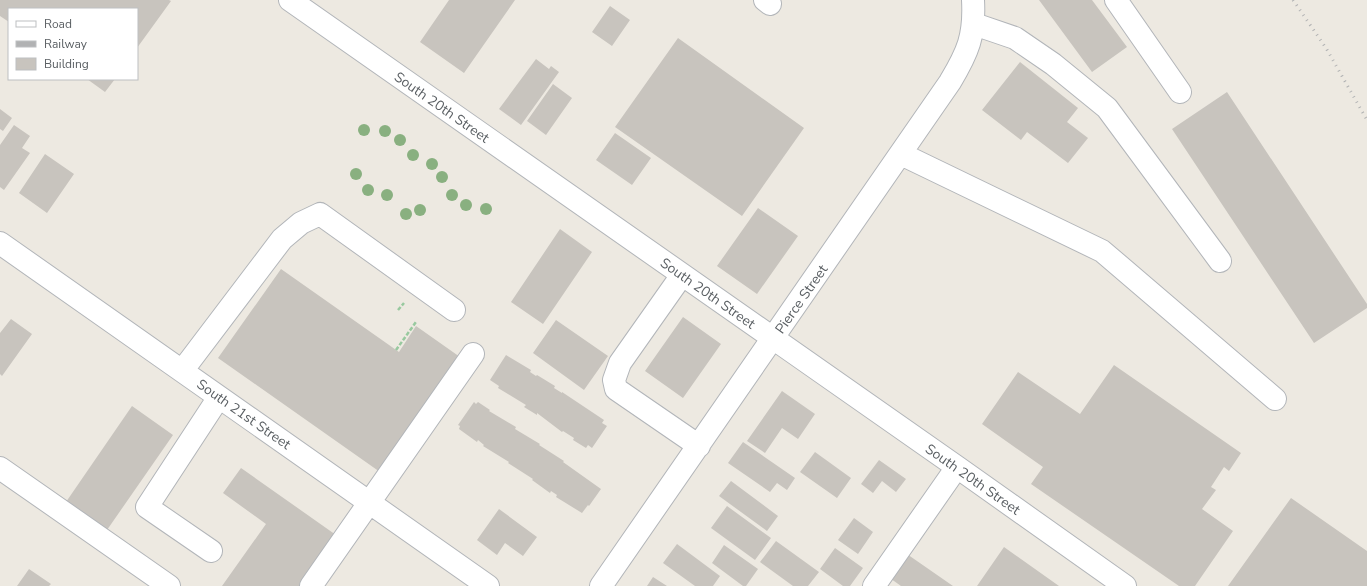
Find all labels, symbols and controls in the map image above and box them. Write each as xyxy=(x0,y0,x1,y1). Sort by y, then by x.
legend xyxy=(8,8,138,80)
text: Road xyxy=(44,16,72,32)
text: Railway xyxy=(44,36,88,52)
text: Building xyxy=(44,56,89,72)
street label: South 20th Street xyxy=(390,67,493,147)
street label: South 20th Street xyxy=(656,253,759,333)
street label: Pierce Street xyxy=(771,261,832,338)
street label: South 21st Street xyxy=(193,375,295,454)
street label: South 20th Street xyxy=(921,439,1024,519)

